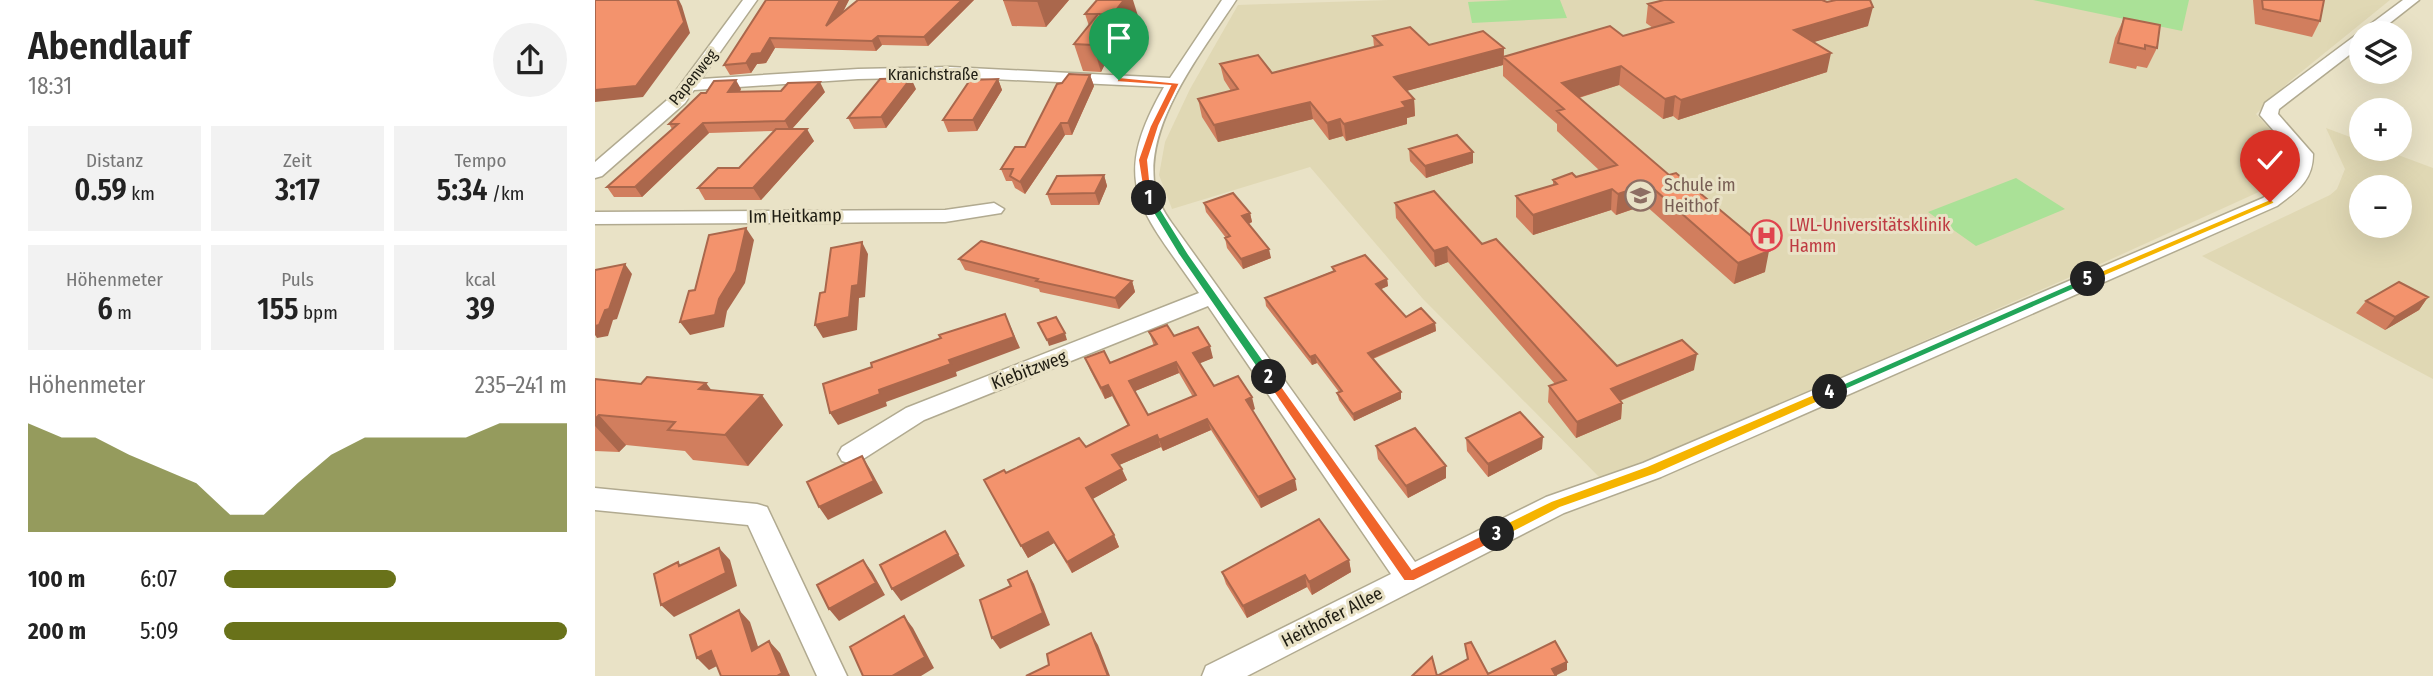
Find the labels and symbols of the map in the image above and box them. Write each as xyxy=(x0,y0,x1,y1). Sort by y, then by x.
pin xyxy=(1089,8,1149,80)
street label: Papenweg xyxy=(665,45,721,109)
street label: Kranichstraße xyxy=(888,65,978,84)
pin xyxy=(2240,130,2300,202)
place label: Schule im Heithof xyxy=(1664,174,1736,217)
school or university icon: Schule im Heithof xyxy=(1624,178,1658,212)
pin: 1 xyxy=(1131,180,1167,216)
street label: Im Heitkamp xyxy=(748,204,842,228)
place label: LWL-Universitätsklinik Hamm xyxy=(1789,214,1951,257)
hospital icon: LWL-Universitätsklinik Hamm xyxy=(1749,218,1783,252)
pin: 5 xyxy=(2071,262,2105,296)
street label: Kiebitzweg xyxy=(988,345,1070,394)
pin: 2 xyxy=(1251,360,1287,394)
pin: 4 xyxy=(1813,374,1847,410)
pin: 3 xyxy=(1479,516,1515,552)
street label: Heithofer Allee xyxy=(1278,582,1386,652)

